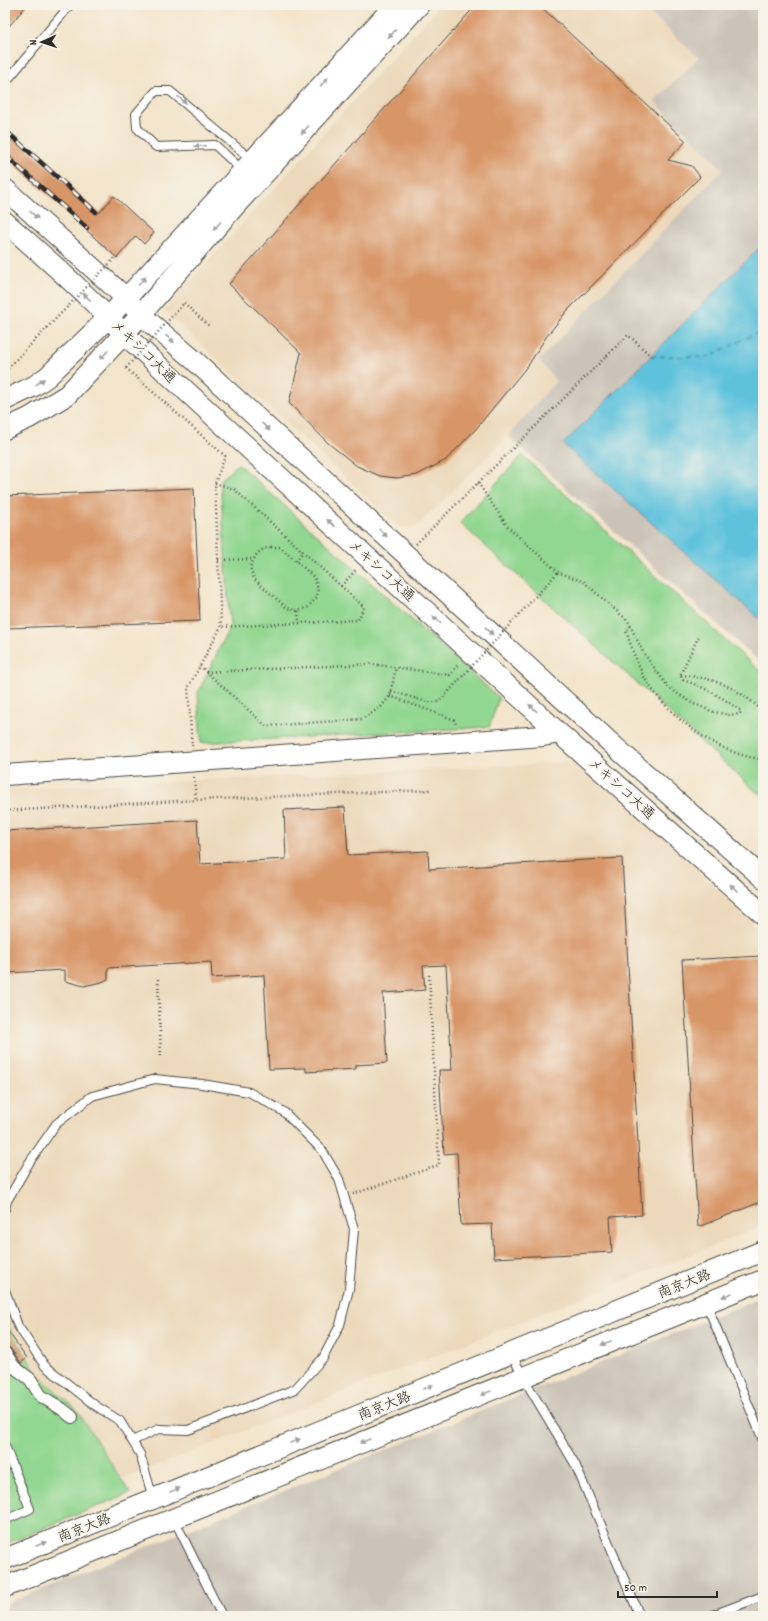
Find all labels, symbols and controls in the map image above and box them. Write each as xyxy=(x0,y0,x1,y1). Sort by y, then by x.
north arrow xyxy=(22,22,62,62)
one-way arrow xyxy=(388,29,397,39)
text: N xyxy=(26,39,42,46)
one-way arrow xyxy=(320,77,329,87)
one-way arrow xyxy=(176,96,187,105)
one-way arrow xyxy=(300,124,309,135)
one-way arrow xyxy=(193,143,206,149)
one-way arrow xyxy=(29,211,39,220)
one-way arrow xyxy=(213,221,222,231)
one-way arrow xyxy=(137,276,147,286)
one-way arrow xyxy=(82,292,92,301)
street label: メキシコ大通 xyxy=(105,316,180,389)
one-way arrow xyxy=(165,335,175,344)
one-way arrow xyxy=(100,351,109,360)
one-way arrow xyxy=(34,378,45,386)
one-way arrow xyxy=(261,422,272,431)
one-way arrow xyxy=(326,519,336,528)
one-way arrow xyxy=(378,529,388,538)
street label: メキシコ大通 xyxy=(343,536,419,607)
one-way arrow xyxy=(432,616,442,625)
one-way arrow xyxy=(484,626,494,635)
one-way arrow xyxy=(528,704,538,713)
street label: メキシコ大通 xyxy=(583,754,659,825)
one-way arrow xyxy=(729,884,739,893)
street label: 南京大路 xyxy=(655,1265,714,1305)
one-way arrow xyxy=(720,1292,732,1298)
one-way arrow xyxy=(601,1340,612,1346)
one-way arrow xyxy=(423,1384,434,1390)
street label: 南京大路 xyxy=(355,1387,414,1427)
one-way arrow xyxy=(479,1390,491,1396)
one-way arrow xyxy=(290,1438,302,1444)
one-way arrow xyxy=(359,1439,371,1445)
one-way arrow xyxy=(169,1487,181,1493)
street label: 南京大路 xyxy=(55,1509,114,1549)
one-way arrow xyxy=(36,1541,48,1547)
scale bar xyxy=(618,1573,717,1599)
text: 50 m xyxy=(624,1580,647,1597)

